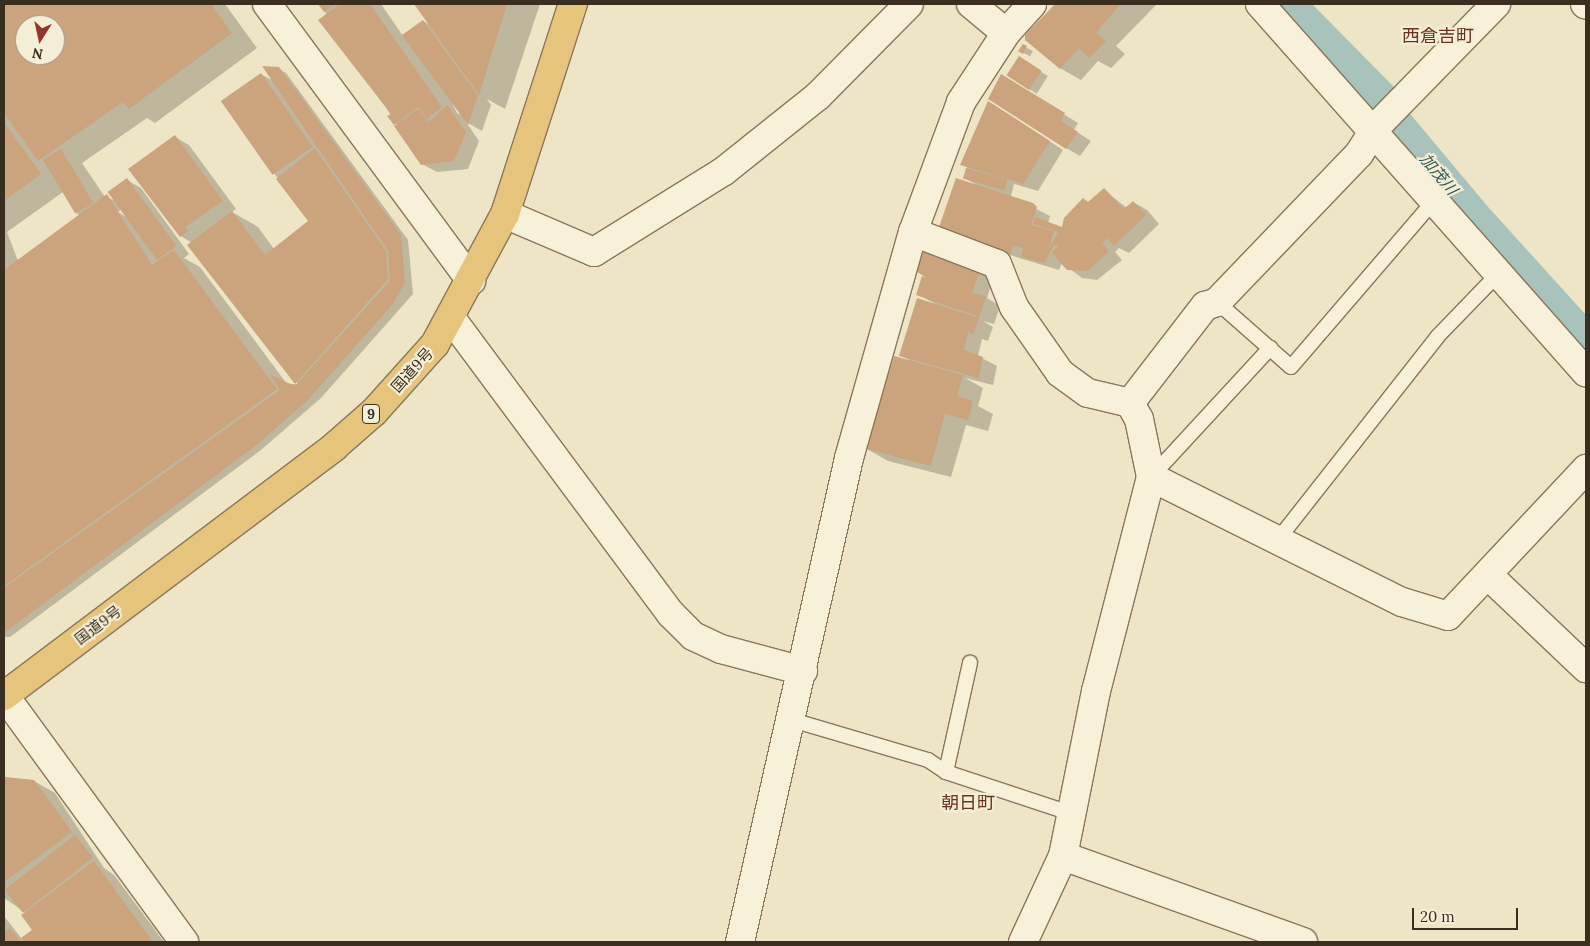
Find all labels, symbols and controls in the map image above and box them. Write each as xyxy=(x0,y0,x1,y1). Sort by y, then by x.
north arrow xyxy=(15,15,65,65)
district label: 西倉吉町 xyxy=(1402,25,1474,47)
text: N xyxy=(31,44,44,64)
water label: 加茂川 xyxy=(1416,149,1462,199)
street label: 国道9号 xyxy=(387,344,437,396)
road number: 9 xyxy=(361,402,381,426)
street label: 国道9号 xyxy=(71,602,125,648)
district label: 朝日町 xyxy=(941,792,995,814)
scale bar xyxy=(1415,898,1521,930)
text: 20 m xyxy=(1420,907,1455,926)

